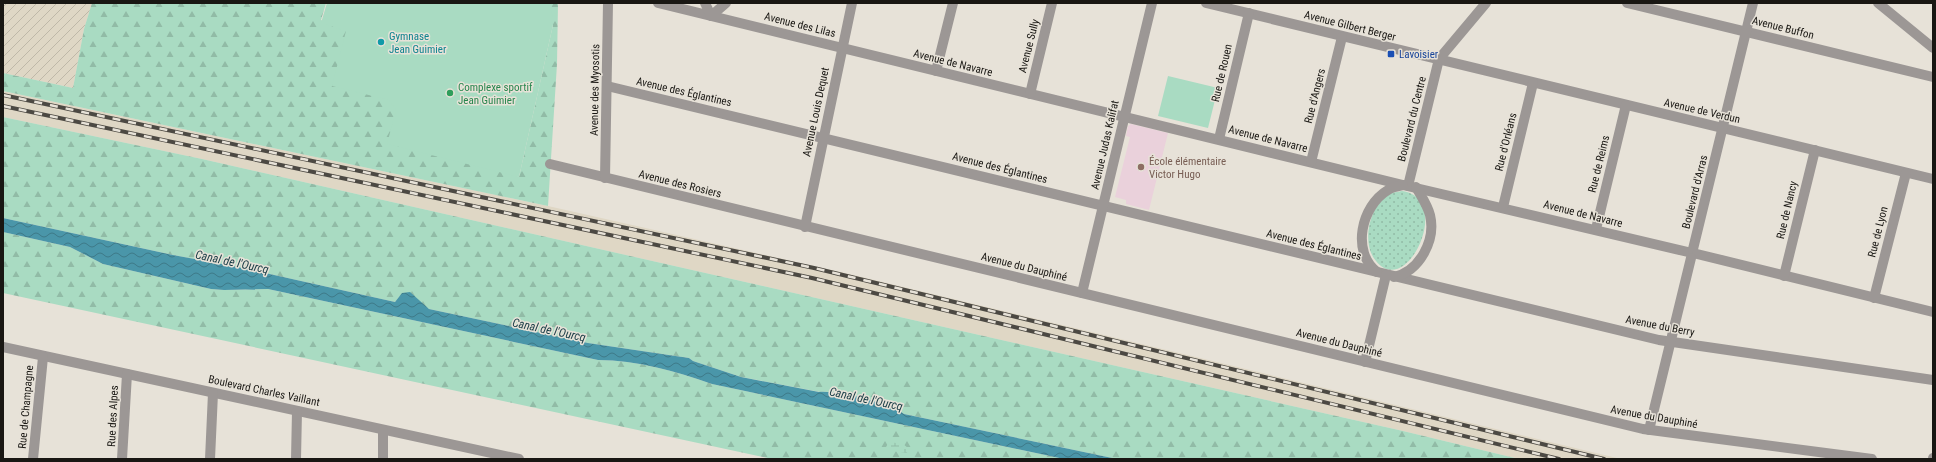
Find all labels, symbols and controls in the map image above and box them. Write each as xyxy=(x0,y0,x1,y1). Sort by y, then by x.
street label: Avenue Gilbert Berger xyxy=(1303,8,1398,44)
street label: Avenue des Lilas xyxy=(763,10,837,40)
street label: Avenue Buffon xyxy=(1751,14,1815,42)
street label: Avenue Sully xyxy=(1016,17,1042,74)
place label: Gymnase Jean Guimier xyxy=(389,30,447,56)
marker: Gymnase Jean Guimier xyxy=(376,37,386,47)
street label: Rue de Rouen xyxy=(1209,43,1235,103)
street label: Avenue des Myosotis xyxy=(588,44,602,136)
street label: Avenue de Navarre xyxy=(912,47,994,79)
place label: Lavoisier xyxy=(1399,48,1439,61)
marker: Lavoisier xyxy=(1386,49,1396,59)
street label: Avenue Louis Dequet xyxy=(800,66,832,158)
street label: Rue d'Angers xyxy=(1302,67,1328,125)
street label: Avenue des Églantines xyxy=(635,75,733,109)
street label: Boulevard du Centre xyxy=(1395,75,1429,163)
place label: Complexe sportif Jean Guimier xyxy=(458,81,533,107)
marker: Complexe sportif Jean Guimier xyxy=(445,88,455,98)
street label: Avenue de Verdun xyxy=(1663,96,1741,126)
street label: Avenue Judas Kalifat xyxy=(1088,99,1122,191)
street label: Rue d'Orléans xyxy=(1492,112,1520,172)
street label: Avenue de Navarre xyxy=(1227,123,1309,155)
street label: Rue de Reims xyxy=(1586,134,1612,194)
street label: Avenue des Églantines xyxy=(951,150,1049,186)
street label: Boulevard d'Arras xyxy=(1680,154,1710,230)
place label: École élémentaire Victor Hugo xyxy=(1149,155,1226,181)
marker: École élémentaire Victor Hugo xyxy=(1136,162,1146,172)
street label: Avenue des Rosiers xyxy=(637,167,723,201)
street label: Rue de Nancy xyxy=(1774,179,1800,240)
street label: Avenue de Navarre xyxy=(1542,198,1624,230)
street label: Rue de Lyon xyxy=(1865,205,1891,259)
street label: Avenue des Églantines xyxy=(1265,227,1363,263)
water label: Canal de l'Ourcq xyxy=(194,247,270,277)
street label: Avenue du Dauphiné xyxy=(980,250,1068,284)
street label: Avenue du Berry xyxy=(1624,313,1696,339)
water label: Canal de l'Ourcq xyxy=(511,315,587,345)
street label: Avenue du Dauphiné xyxy=(1295,326,1383,360)
street label: Rue de Champagne xyxy=(16,365,36,449)
street label: Boulevard Charles Vaillant xyxy=(207,373,321,409)
water label: Canal de l'Ourcq xyxy=(828,384,904,414)
street label: Rue des Alpes xyxy=(105,385,121,447)
street label: Avenue du Dauphiné xyxy=(1609,403,1699,431)

